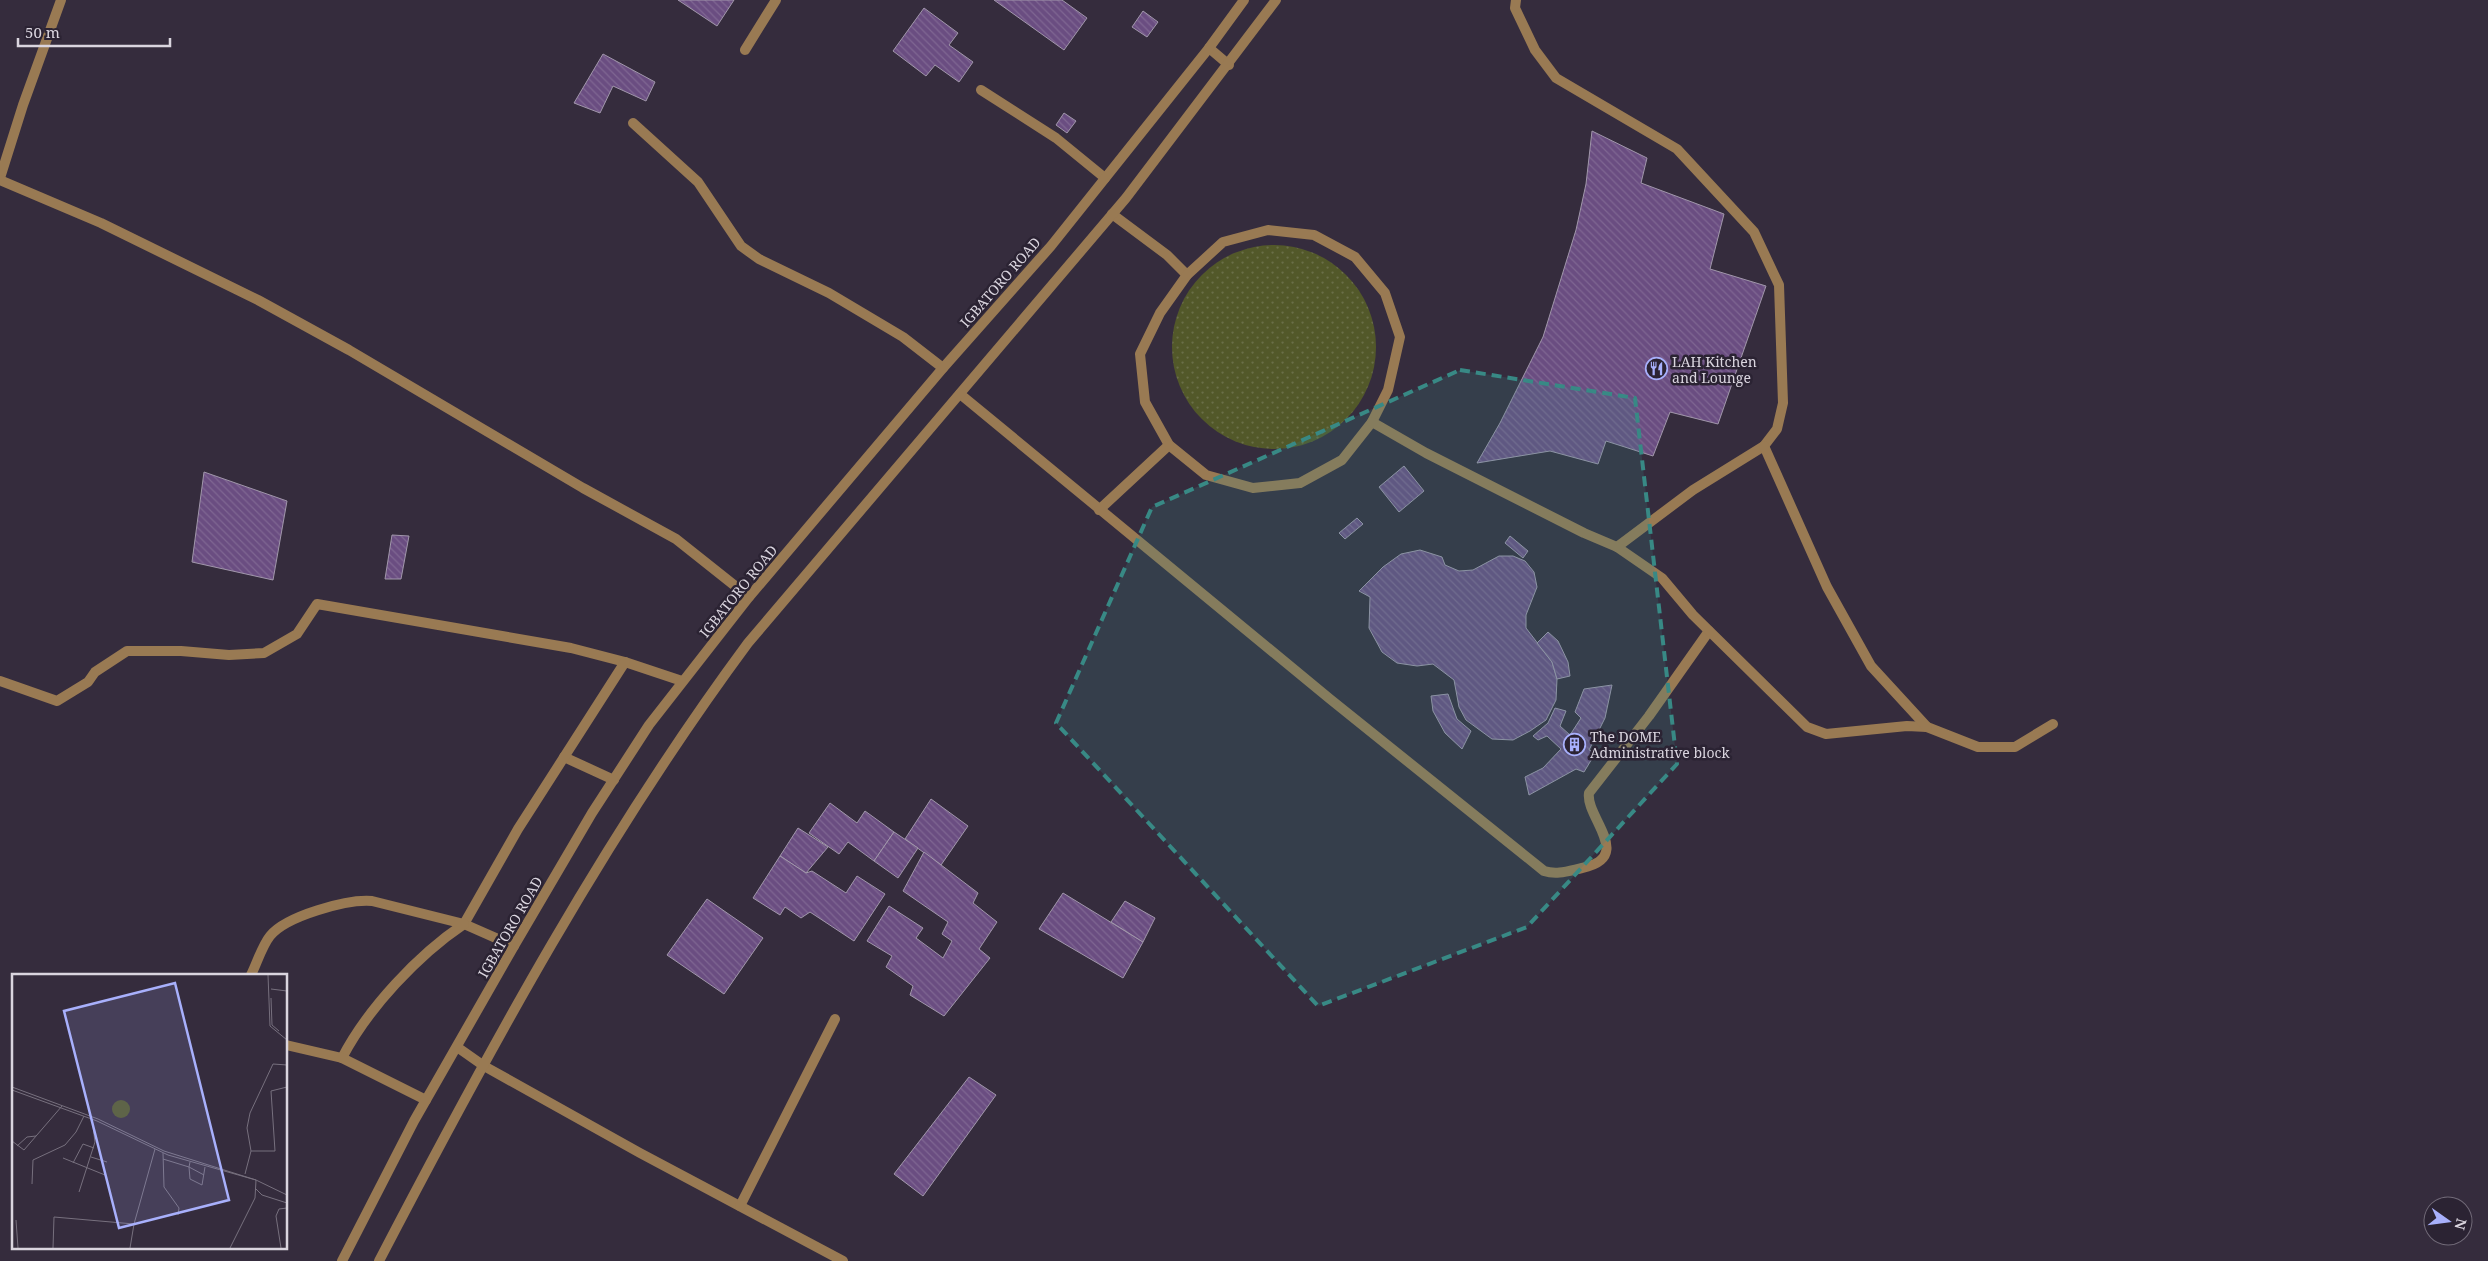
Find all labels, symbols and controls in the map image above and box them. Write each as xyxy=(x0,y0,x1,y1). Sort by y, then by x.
scale bar xyxy=(18,15,170,47)
text: 50 m xyxy=(25,22,60,42)
street label: IGBATORO ROAD xyxy=(956,233,1044,331)
place label: LAH Kitchen and Lounge xyxy=(1672,352,1757,387)
restaurant icon: LAH Kitchen and Lounge xyxy=(1644,357,1668,381)
street label: IGBATORO ROAD xyxy=(695,541,781,641)
place label: The DOME Administrative block xyxy=(1590,727,1730,762)
building icon: The DOME Administrative block xyxy=(1562,732,1586,756)
street label: IGBATORO ROAD xyxy=(473,873,547,981)
inset map xyxy=(12,974,288,1248)
north arrow xyxy=(2423,1196,2473,1246)
text: N xyxy=(2451,1217,2472,1232)

